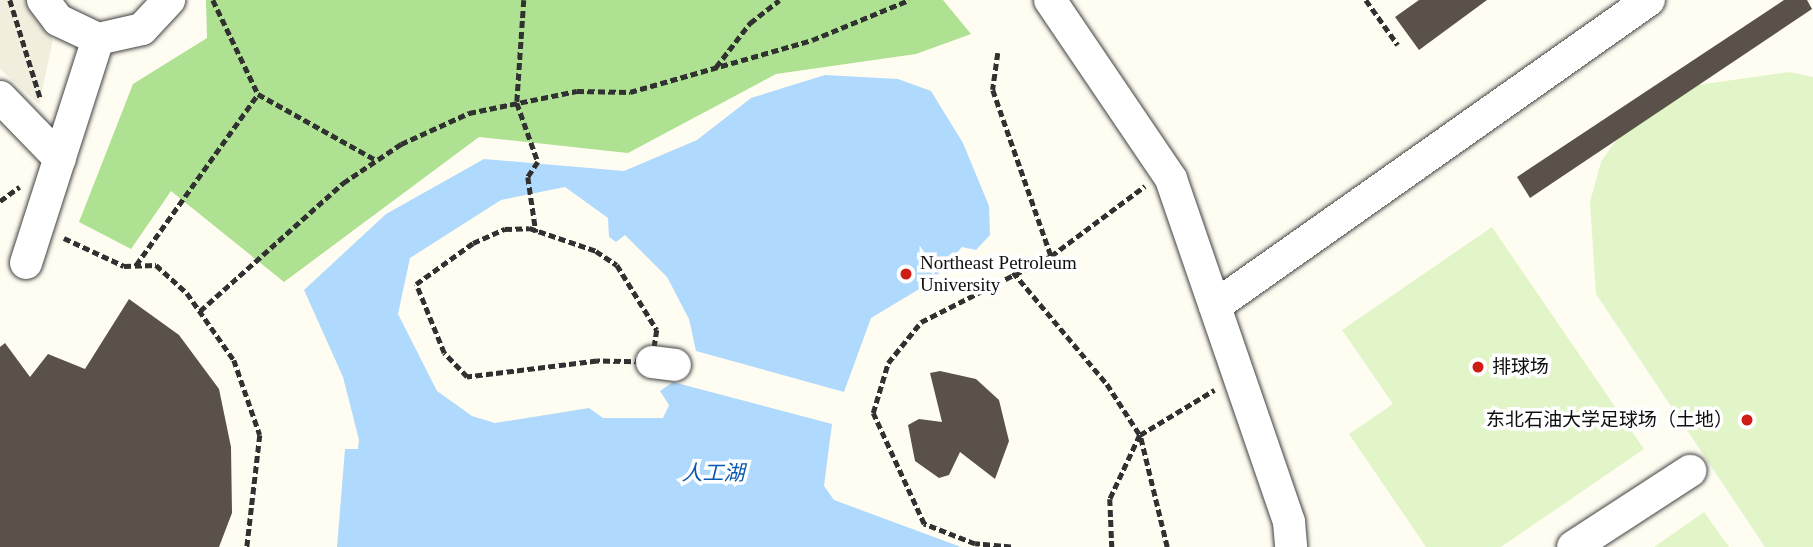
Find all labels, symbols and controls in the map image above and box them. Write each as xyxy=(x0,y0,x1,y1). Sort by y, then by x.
place label: Northeast Petroleum University xyxy=(920,252,1077,296)
marker: Northeast Petroleum University xyxy=(898,266,914,282)
place label: 排球场 xyxy=(1492,356,1549,378)
marker: 排球场 xyxy=(1470,359,1486,375)
place label: 东北石油大学足球场（土地） xyxy=(1486,409,1733,431)
marker: 东北石油大学足球场（土地） xyxy=(1739,412,1755,428)
water label: 人工湖 xyxy=(682,460,744,486)

